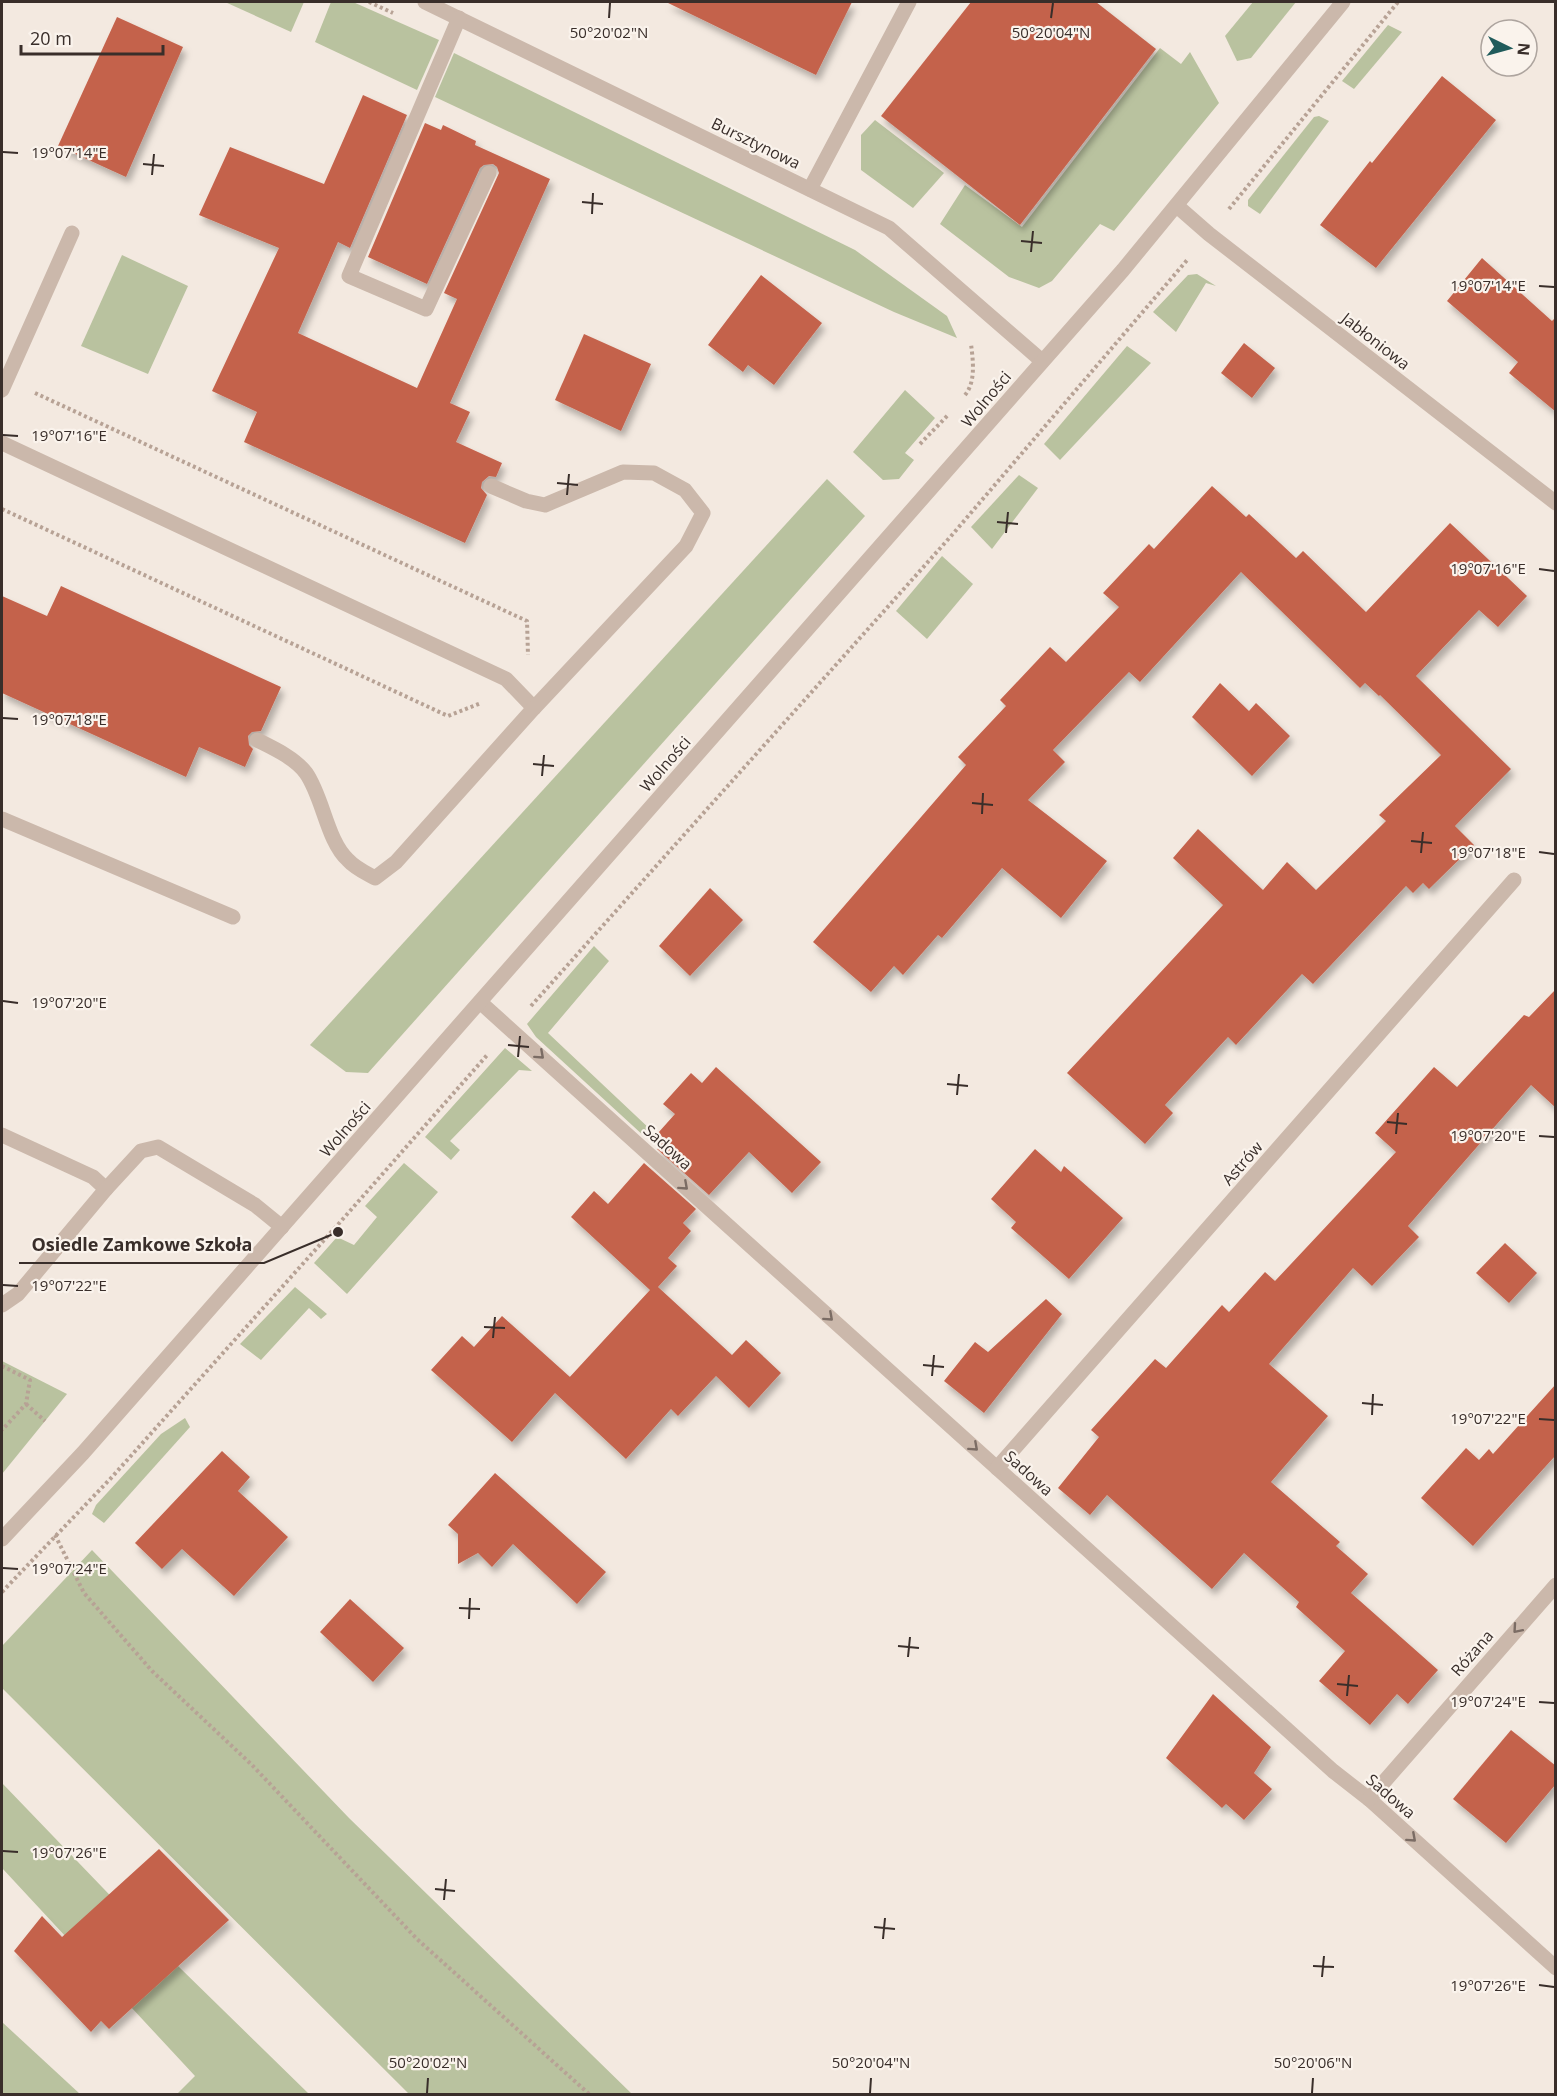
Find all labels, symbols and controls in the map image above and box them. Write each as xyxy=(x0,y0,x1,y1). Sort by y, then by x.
scale bar xyxy=(21,18,164,56)
north arrow xyxy=(1479,18,1539,78)
text: 50°20'02"N xyxy=(570,22,648,42)
text: 50°20'04"N xyxy=(1012,22,1090,42)
text: 20 m xyxy=(30,26,72,50)
text: N xyxy=(1512,42,1535,57)
street label: Bursztynowa xyxy=(708,112,804,174)
text: 19°07'14"E xyxy=(31,142,107,162)
text: 19°07'14"E xyxy=(1450,275,1526,295)
street label: Jabłoniowa xyxy=(1336,306,1415,375)
street label: Wolności xyxy=(956,366,1016,432)
text: 19°07'16"E xyxy=(31,425,107,445)
text: 19°07'16"E xyxy=(1450,558,1526,578)
text: 19°07'18"E xyxy=(31,709,107,729)
street label: Wolności xyxy=(635,731,695,797)
text: 19°07'18"E xyxy=(1450,842,1526,862)
text: 19°07'20"E xyxy=(31,992,107,1012)
one-way arrow xyxy=(533,1048,543,1059)
street label: Wolności xyxy=(315,1096,375,1162)
street label: Sadowa xyxy=(639,1119,697,1175)
text: 19°07'20"E xyxy=(1450,1125,1526,1145)
street label: Astrów xyxy=(1217,1136,1268,1190)
one-way arrow xyxy=(678,1179,688,1190)
callout: Osiedle Zamkowe Szkoła xyxy=(19,1227,264,1263)
text: Osiedle Zamkowe Szkoła xyxy=(32,1232,252,1256)
text: 19°07'22"E xyxy=(31,1275,107,1295)
one-way arrow xyxy=(822,1310,833,1321)
text: 19°07'22"E xyxy=(1450,1408,1526,1428)
one-way arrow xyxy=(967,1440,978,1451)
street label: Sadowa xyxy=(1000,1445,1058,1501)
text: 19°07'24"E xyxy=(31,1558,107,1578)
one-way arrow xyxy=(1513,1623,1524,1633)
street label: Różana xyxy=(1446,1625,1498,1681)
text: 19°07'24"E xyxy=(1450,1691,1526,1711)
street label: Sadowa xyxy=(1362,1769,1420,1823)
one-way arrow xyxy=(1406,1831,1416,1842)
text: 19°07'26"E xyxy=(31,1842,107,1862)
text: 19°07'26"E xyxy=(1450,1975,1526,1995)
text: 50°20'02"N xyxy=(389,2052,467,2072)
text: 50°20'04"N xyxy=(832,2052,910,2072)
text: 50°20'06"N xyxy=(1274,2052,1352,2072)

